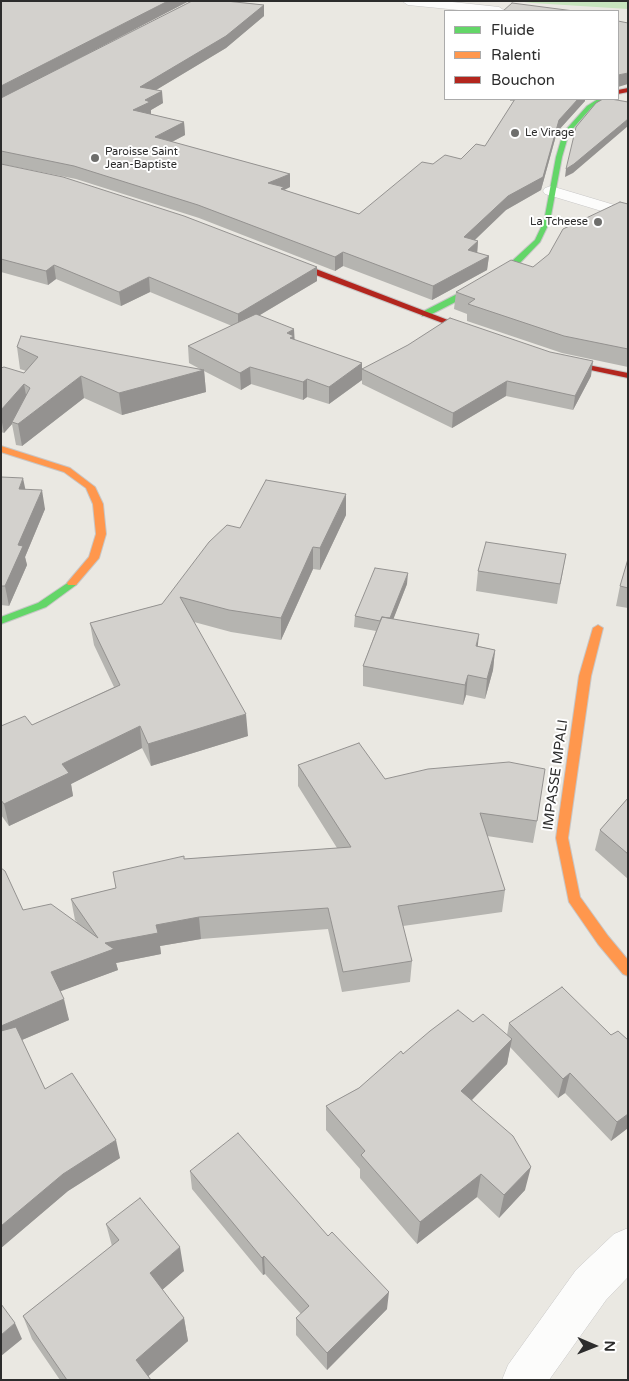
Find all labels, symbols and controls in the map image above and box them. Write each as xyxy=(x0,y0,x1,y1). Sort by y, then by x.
legend xyxy=(444,10,619,100)
text: Fluide xyxy=(491,21,535,39)
text: Ralenti xyxy=(491,46,541,64)
text: Bouchon xyxy=(491,71,555,89)
place label: Le Virage xyxy=(525,126,574,140)
marker: Le Virage xyxy=(509,127,521,139)
place label: Paroisse Saint Jean-Baptiste xyxy=(105,145,178,171)
marker: Paroisse Saint Jean-Baptiste xyxy=(89,152,101,164)
place label: La Tcheese xyxy=(530,215,588,229)
marker: La Tcheese xyxy=(592,216,604,228)
street label: IMPASSE MPALI xyxy=(540,719,572,831)
north arrow xyxy=(569,1321,619,1371)
text: N xyxy=(601,1340,618,1352)

